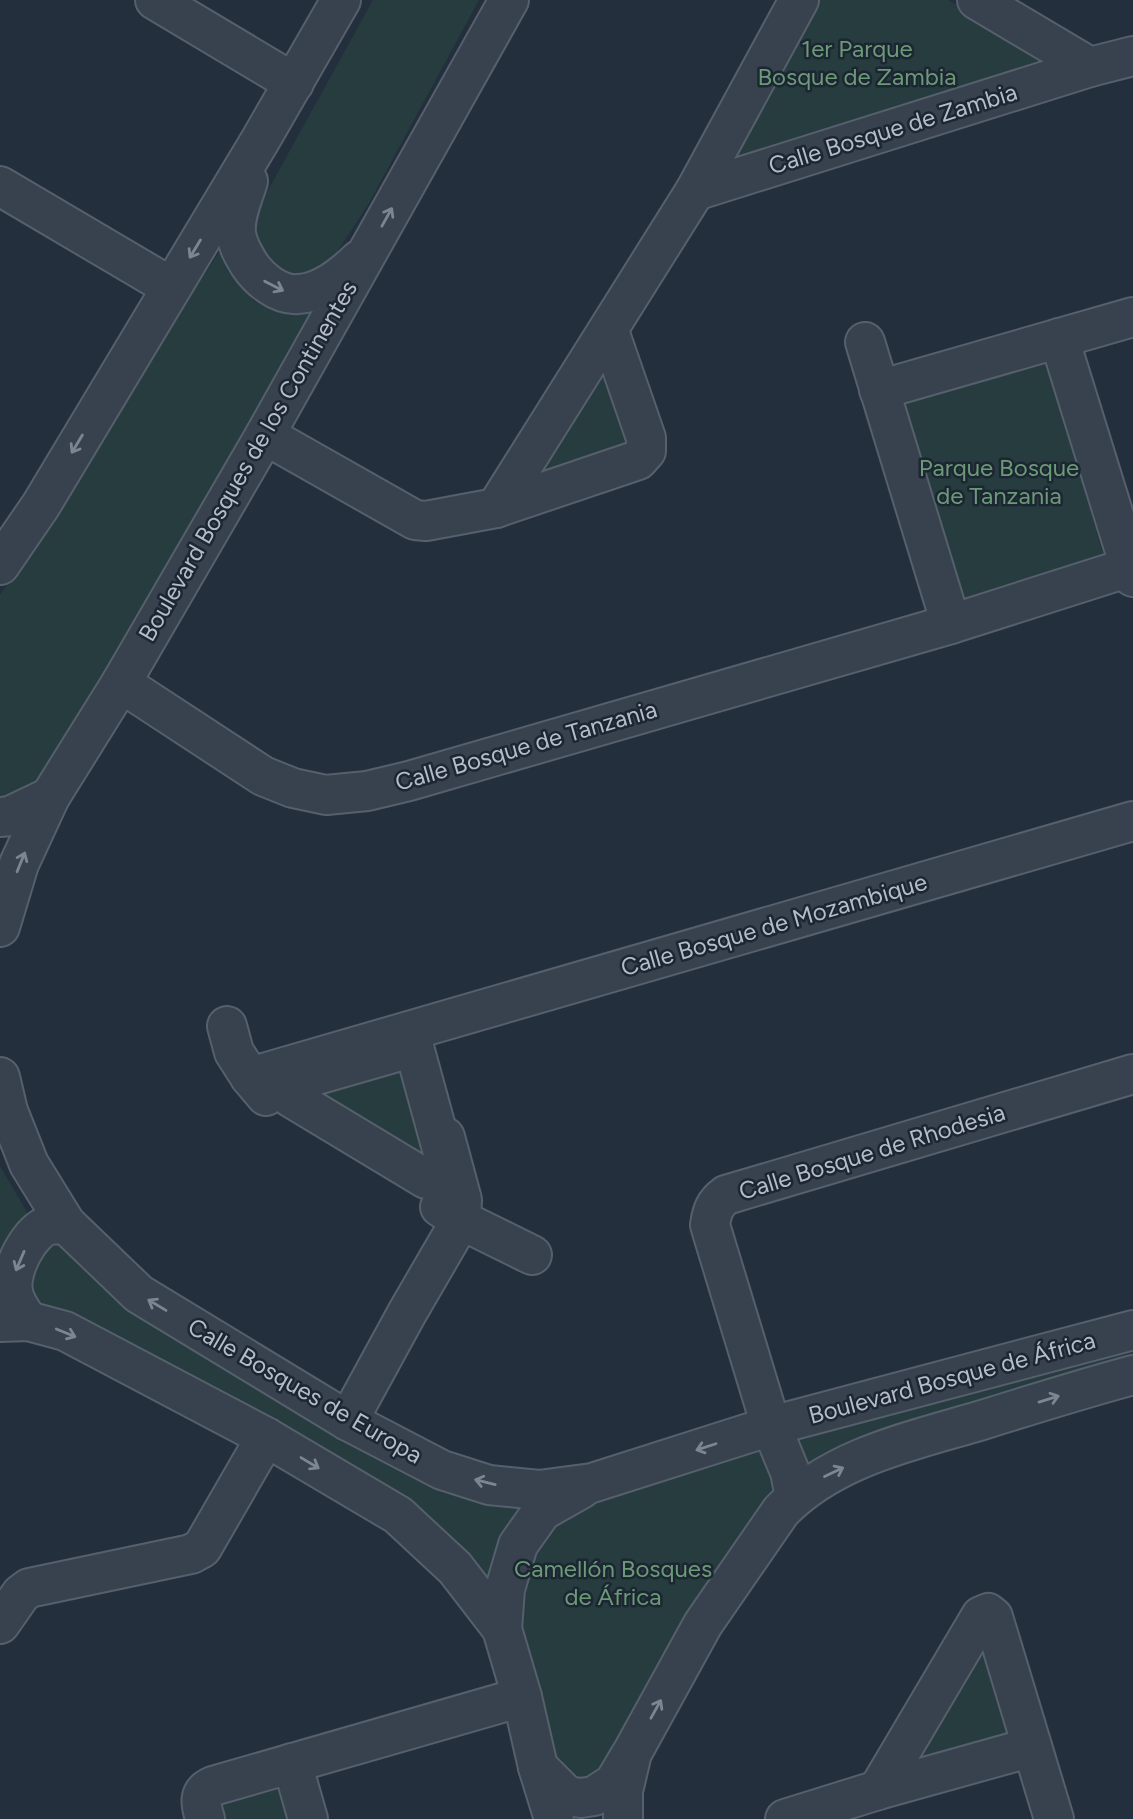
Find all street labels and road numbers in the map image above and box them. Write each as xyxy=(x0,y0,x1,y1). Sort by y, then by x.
street label: Calle Bosque de Zambia xyxy=(765,77,1021,180)
street label: Boulevard Bosques de los Continentes xyxy=(132,275,363,646)
street label: Calle Bosque de Tanzania xyxy=(392,694,660,797)
street label: Calle Bosque de Mozambique xyxy=(618,867,930,982)
street label: Calle Bosque de Rhodesia xyxy=(735,1097,1008,1206)
street label: Calle Bosques de Europa xyxy=(183,1312,427,1470)
street label: Boulevard Bosque de África xyxy=(805,1325,1098,1430)

